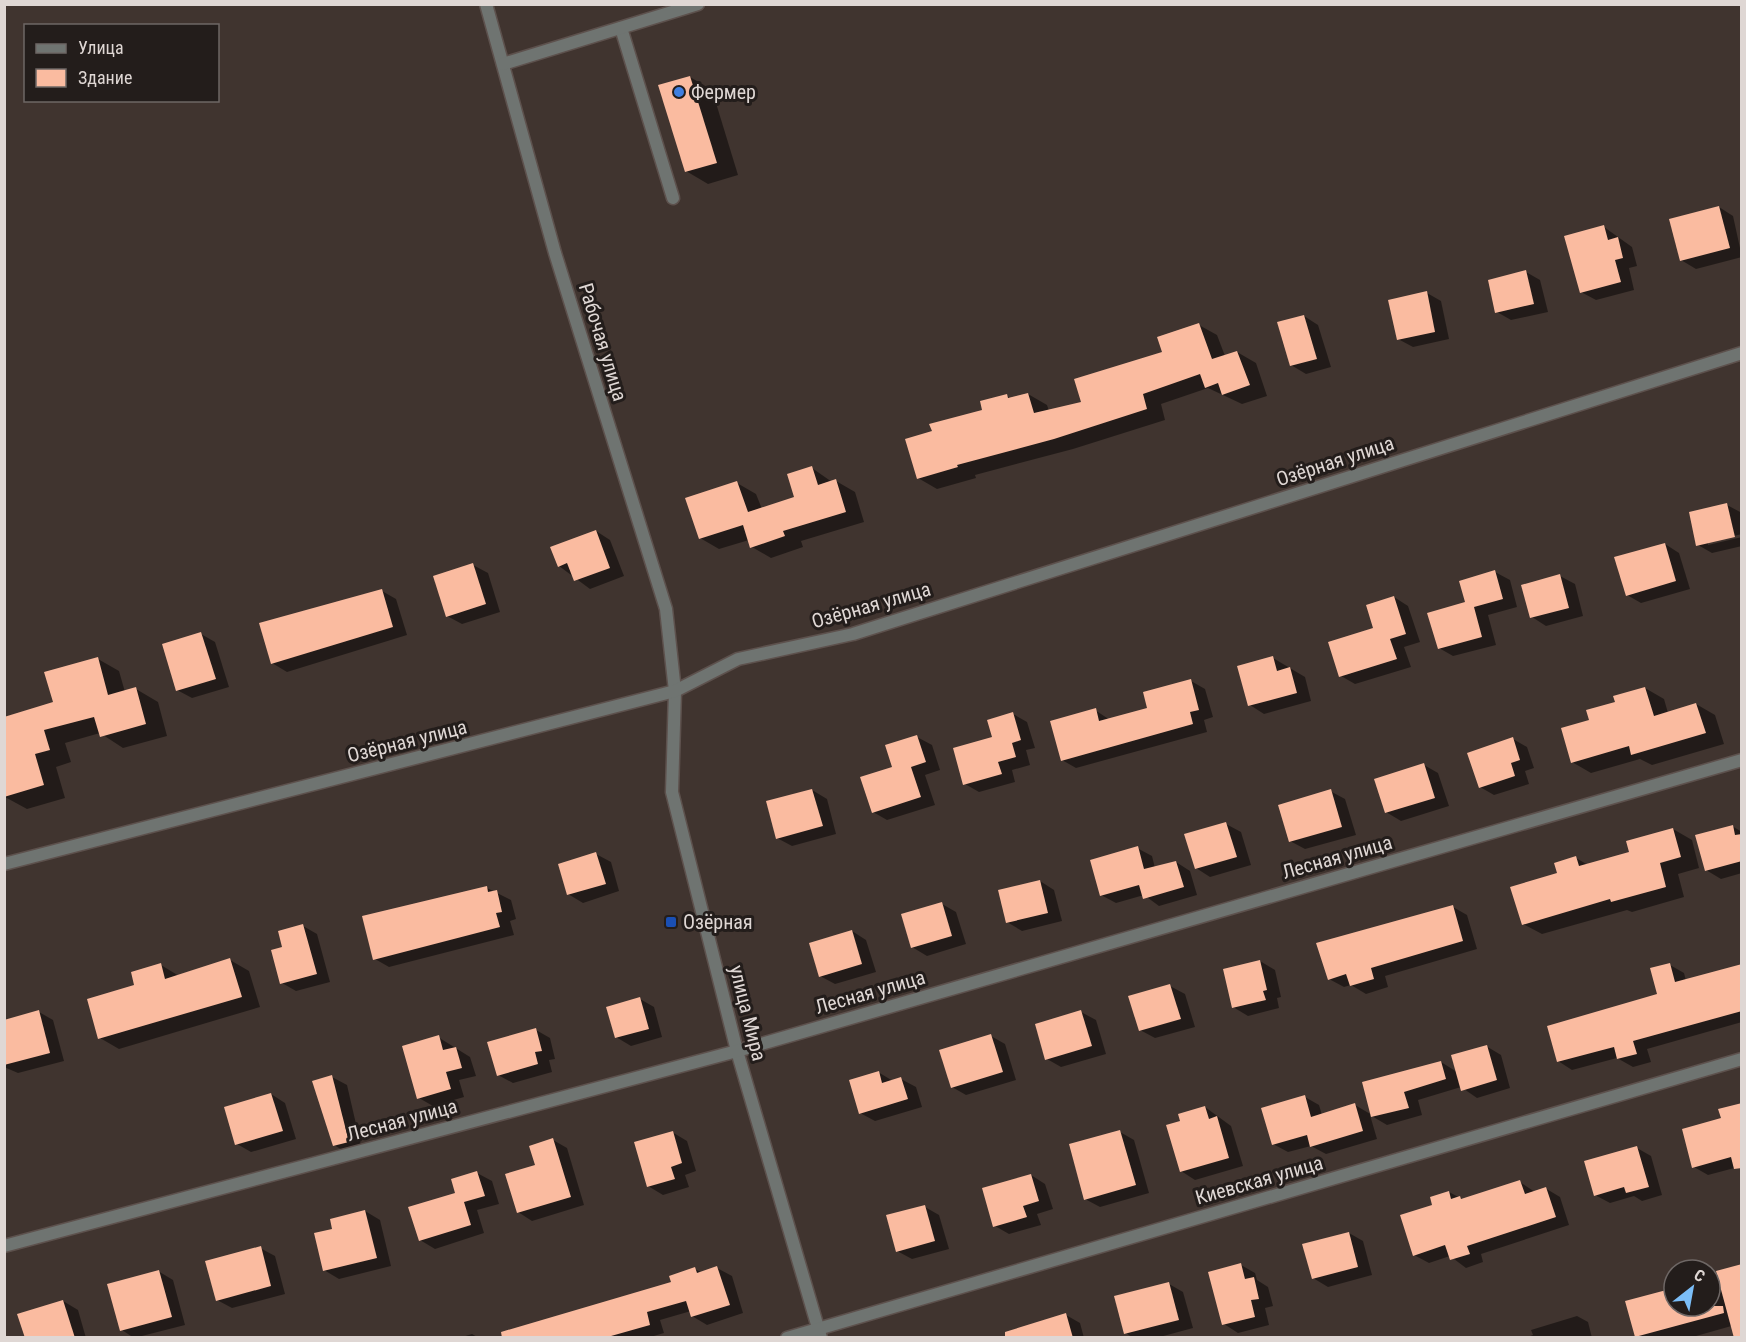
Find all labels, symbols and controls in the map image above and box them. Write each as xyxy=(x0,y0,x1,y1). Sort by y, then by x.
legend xyxy=(24,24,219,102)
text: Улица xyxy=(78,37,124,58)
text: Здание xyxy=(78,67,132,88)
place label: Фермер xyxy=(691,80,756,104)
marker: Фермер xyxy=(672,85,686,99)
street label: Рабочая улица xyxy=(574,280,632,404)
street label: Озёрная улица xyxy=(1273,431,1397,491)
street label: Озёрная улица xyxy=(809,577,933,633)
street label: Озёрная улица xyxy=(345,715,469,767)
street label: Лесная улица xyxy=(1279,830,1395,884)
place label: Озёрная xyxy=(683,910,753,934)
marker: Озёрная xyxy=(664,915,678,929)
street label: улица Мира xyxy=(725,963,771,1063)
street label: Лесная улица xyxy=(812,965,928,1019)
street label: Лесная улица xyxy=(344,1094,460,1146)
street label: Киевская улица xyxy=(1192,1150,1326,1210)
north arrow xyxy=(1662,1258,1722,1318)
text: С xyxy=(1691,1265,1708,1286)

